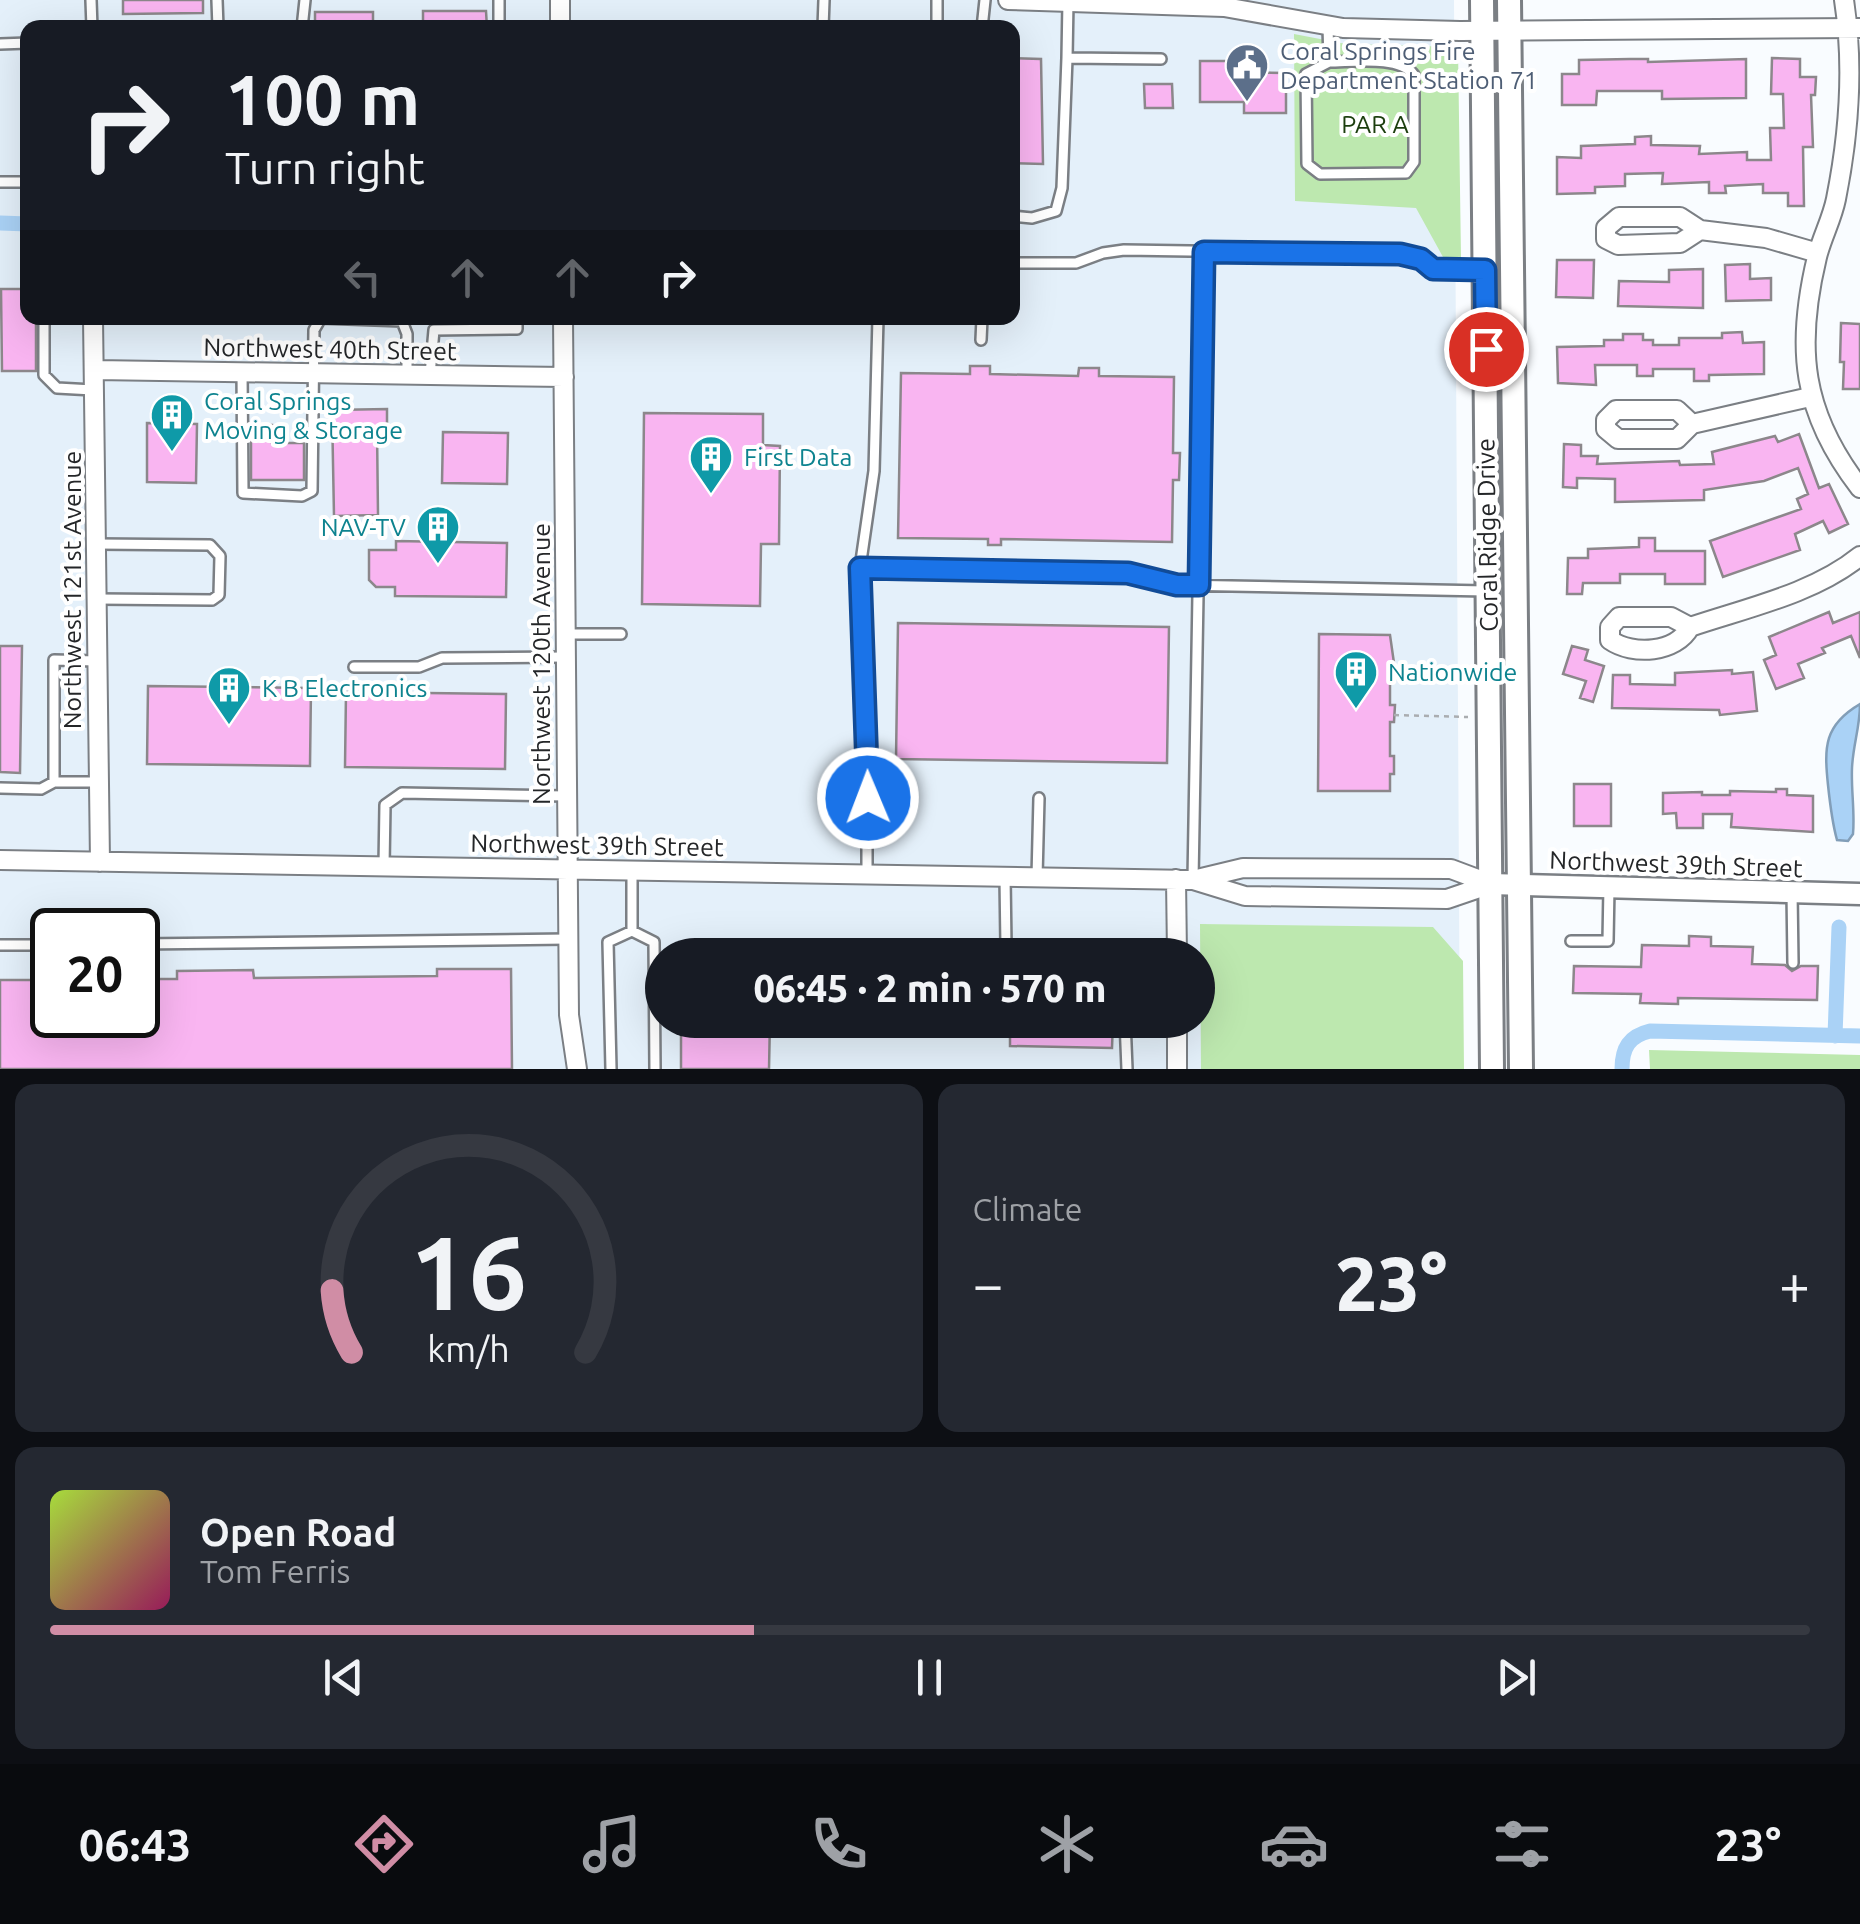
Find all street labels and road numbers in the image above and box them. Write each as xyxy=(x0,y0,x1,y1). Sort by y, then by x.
street label: Northwest 40th Street xyxy=(203,333,457,365)
street label: Coral Ridge Drive xyxy=(1471,438,1503,632)
street label: Northwest 121st Avenue xyxy=(58,451,86,729)
street label: Northwest 120th Avenue xyxy=(527,523,555,805)
street label: Northwest 39th Street xyxy=(470,829,724,861)
street label: Northwest 39th Street xyxy=(1549,846,1803,882)

